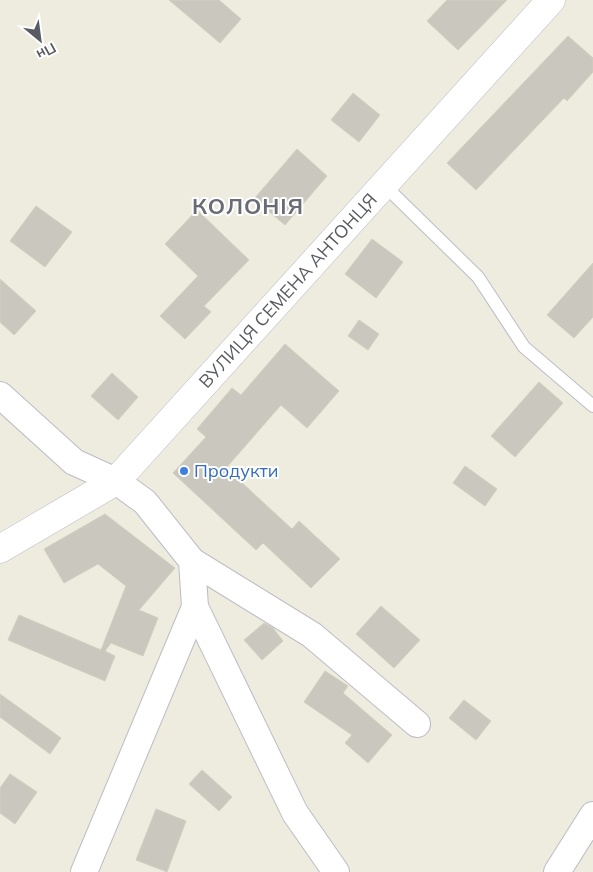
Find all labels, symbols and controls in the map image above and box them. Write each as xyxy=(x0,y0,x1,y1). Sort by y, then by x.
north arrow xyxy=(15,15,65,65)
text: Пн xyxy=(33,39,59,64)
street label: ВУЛИЦЯ СЕМЕНА АНТОНЦЯ xyxy=(194,188,382,393)
district label: КОЛОНІЯ xyxy=(192,192,304,220)
place label: Продукти xyxy=(194,459,278,482)
marker: Продукти xyxy=(178,465,190,477)

